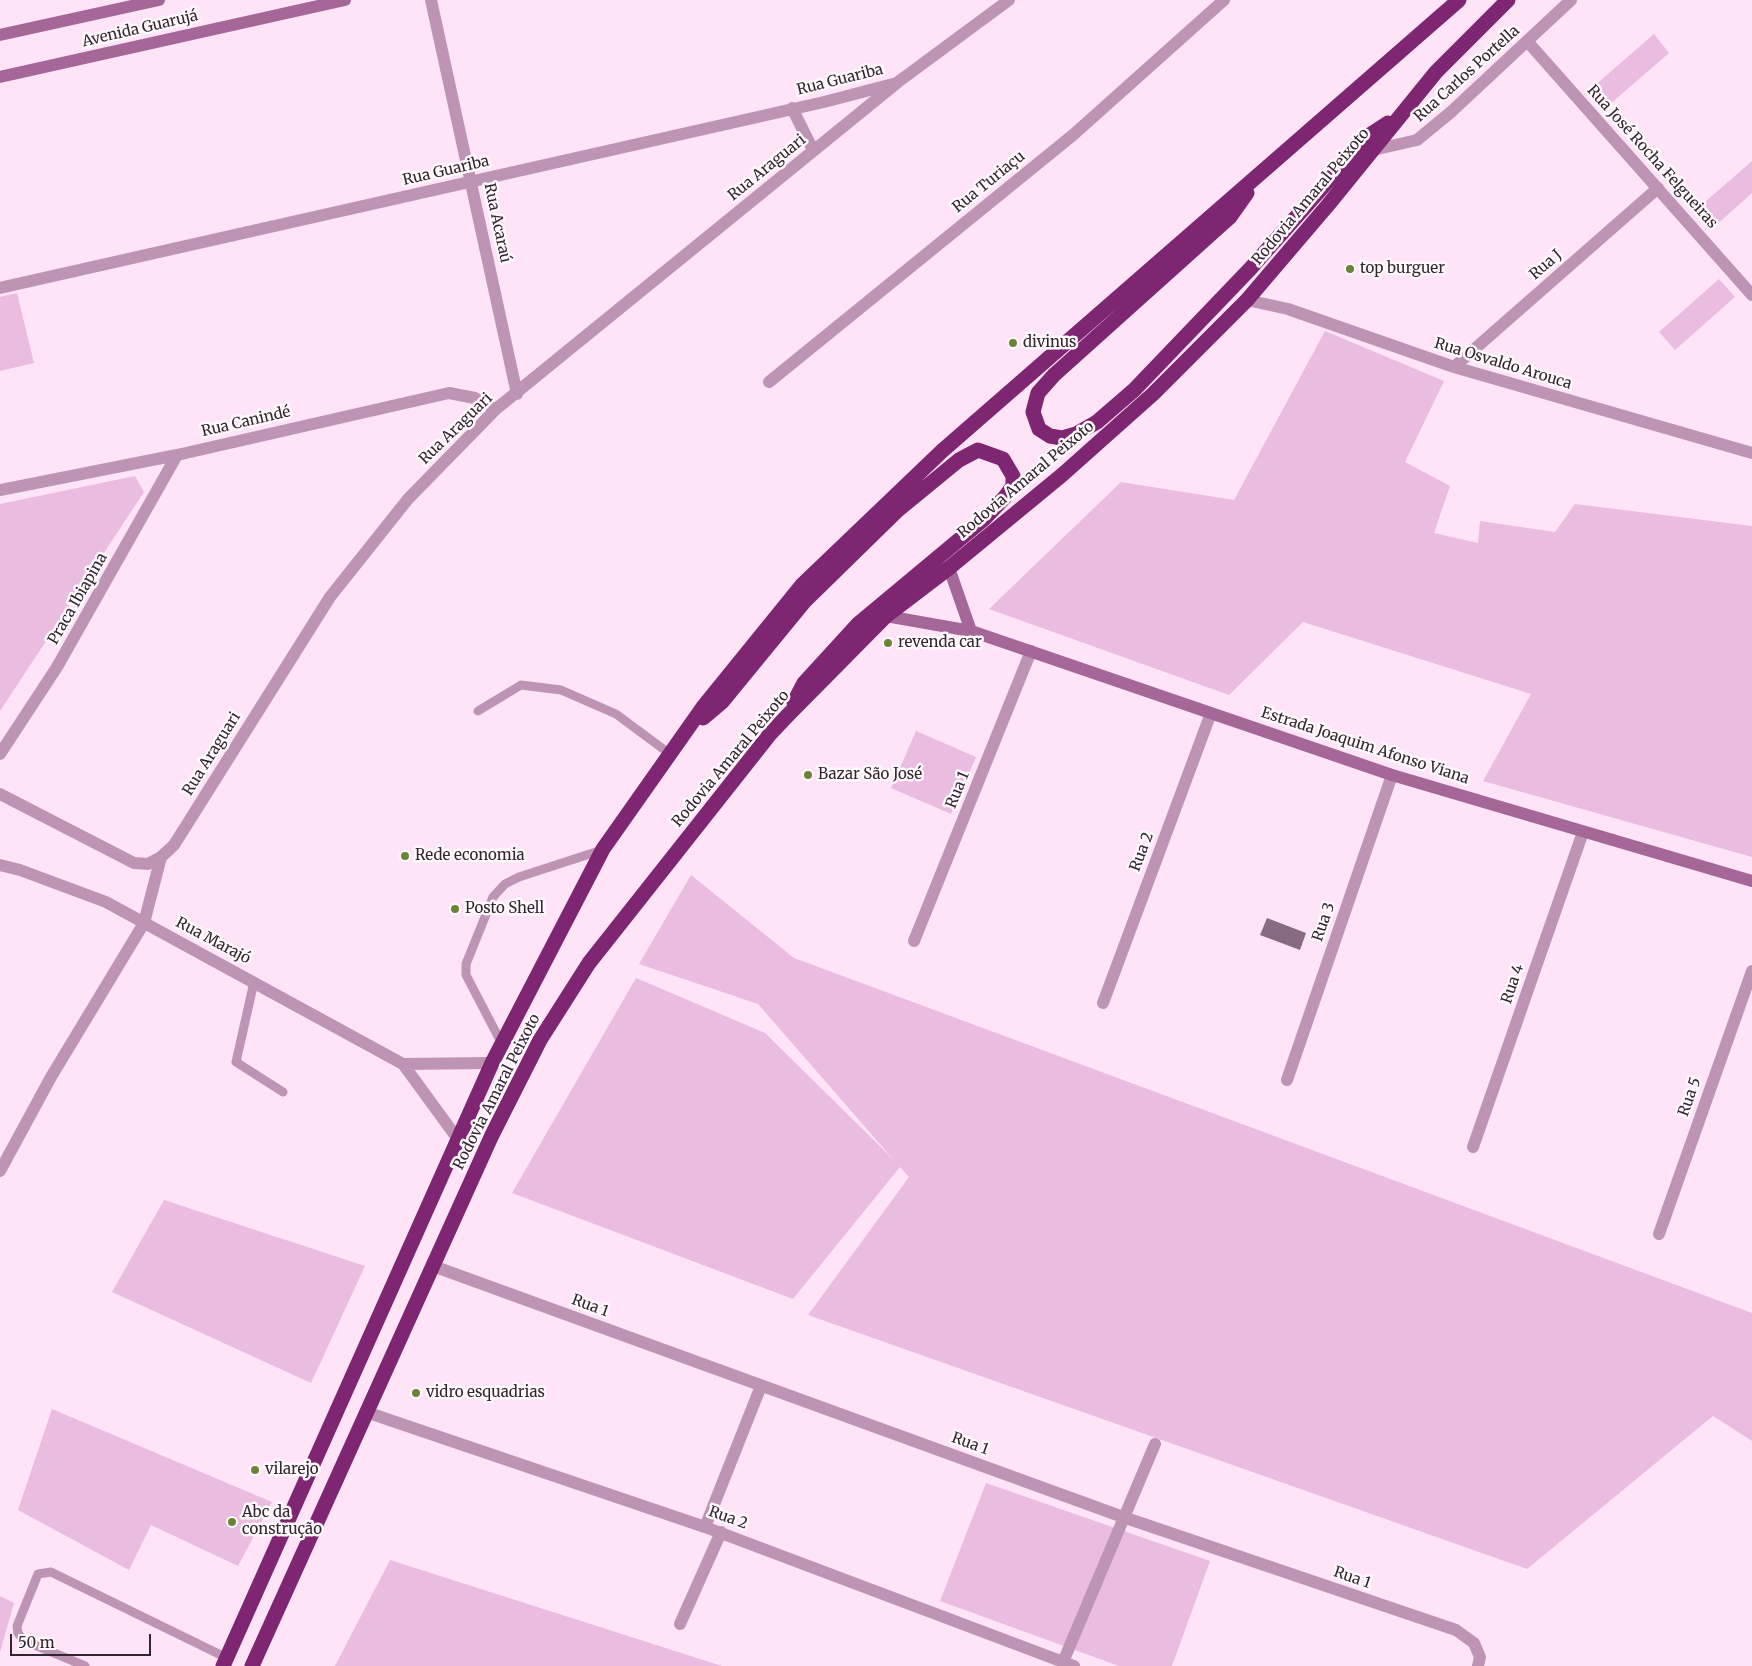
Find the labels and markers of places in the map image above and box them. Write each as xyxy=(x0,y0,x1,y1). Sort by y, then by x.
place label: top burguer xyxy=(1360,260,1445,278)
marker: top burguer xyxy=(1344,263,1356,275)
place label: divinus xyxy=(1023,334,1076,352)
marker: divinus xyxy=(1007,337,1019,349)
place label: revenda car xyxy=(898,634,982,652)
marker: revenda car xyxy=(882,637,894,649)
place label: Bazar São José xyxy=(818,766,922,784)
marker: Bazar São José xyxy=(802,769,814,781)
place label: Rede economia xyxy=(415,847,525,865)
marker: Rede economia xyxy=(399,850,411,862)
place label: Posto Shell xyxy=(465,900,544,918)
marker: Posto Shell xyxy=(449,903,461,915)
place label: vidro esquadrias xyxy=(426,1384,545,1402)
marker: vidro esquadrias xyxy=(410,1387,422,1399)
place label: vilarejo xyxy=(265,1461,319,1479)
marker: vilarejo xyxy=(249,1464,261,1476)
place label: Abc da construção xyxy=(242,1504,322,1539)
marker: Abc da construção xyxy=(226,1516,238,1528)

